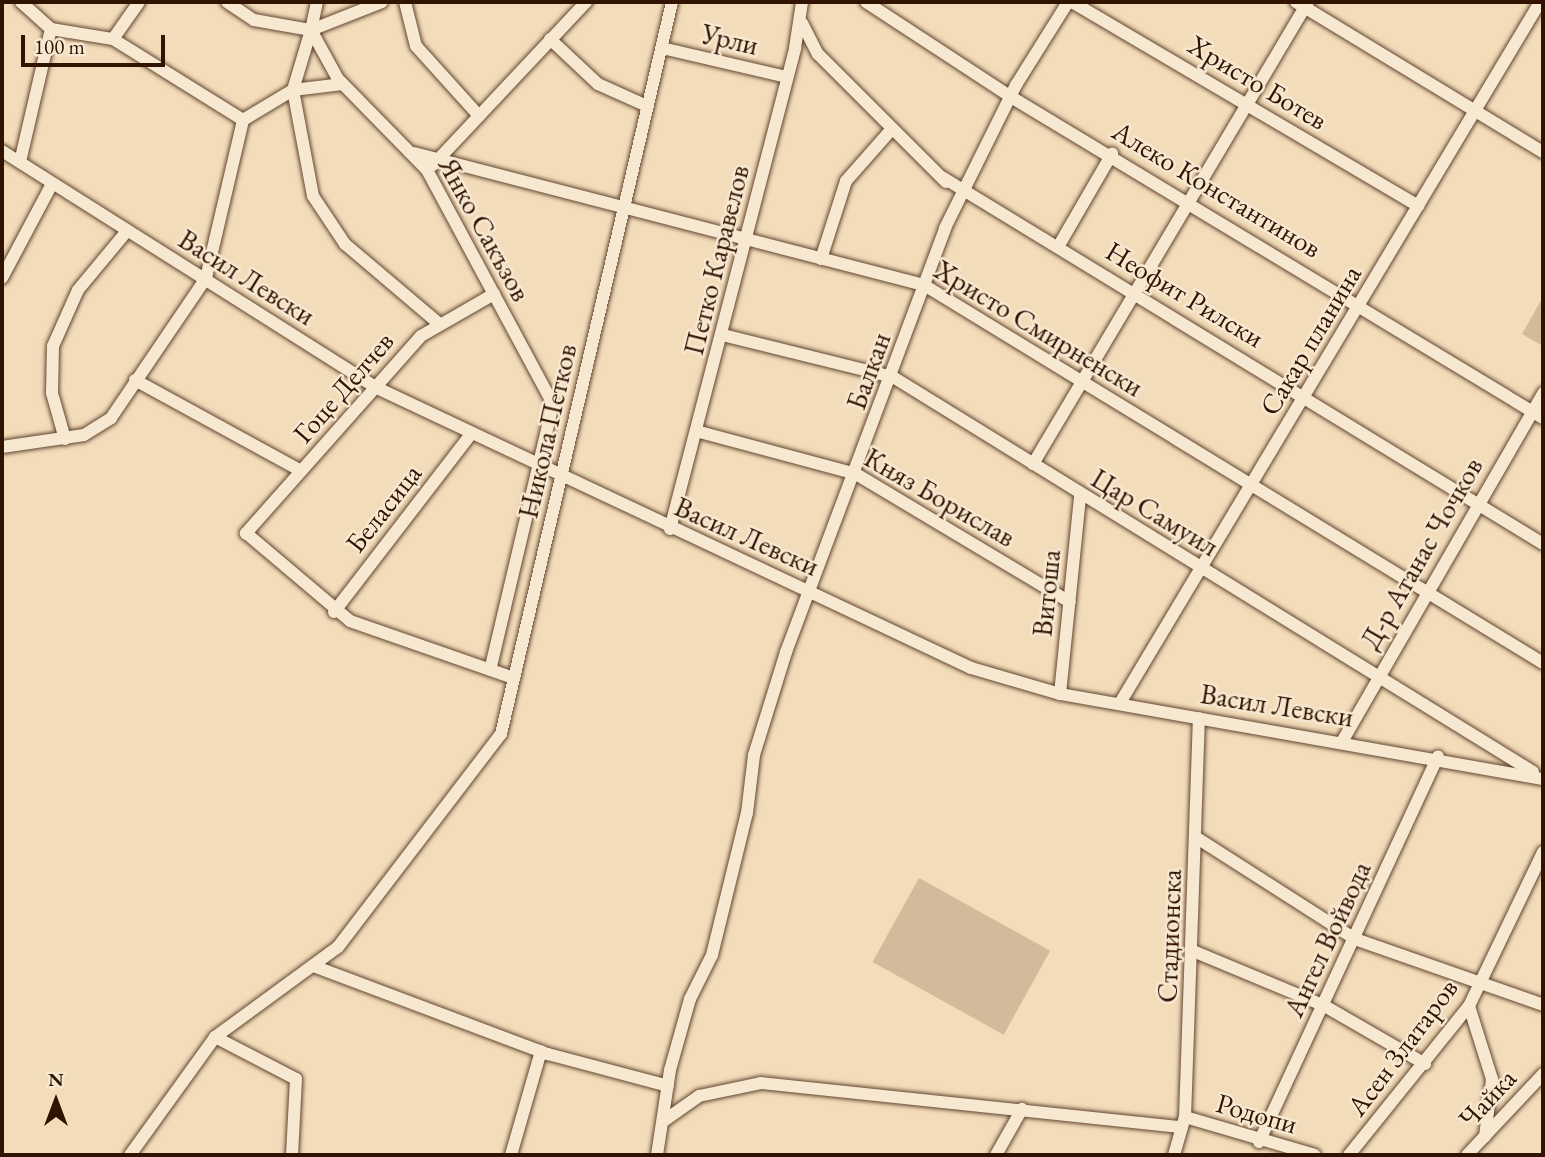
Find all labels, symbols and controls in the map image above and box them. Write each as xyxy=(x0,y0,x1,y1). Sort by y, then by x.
street label: Урли xyxy=(698,16,762,62)
scale bar xyxy=(24,21,168,65)
street label: Христо Ботев xyxy=(1182,27,1334,137)
text: 100 m xyxy=(34,33,85,60)
street label: Алеко Константинов xyxy=(1106,113,1328,265)
street label: Янко Сакъзов xyxy=(432,151,538,307)
street label: Петко Каравелов xyxy=(676,161,756,359)
street label: Васил Левски xyxy=(173,222,321,332)
street label: Неофит Рилски xyxy=(1100,234,1270,354)
street label: Христо Смирненски xyxy=(929,252,1149,404)
street label: Сакар планина xyxy=(1252,259,1368,421)
street label: Гоце Делчев xyxy=(286,325,400,449)
street label: Балкан xyxy=(839,328,897,414)
street label: Никола Петков xyxy=(511,341,583,521)
street label: Княз Борислав xyxy=(859,440,1021,554)
street label: Д-р Атанас Чочков xyxy=(1353,451,1489,655)
street label: Беласица xyxy=(338,457,428,559)
street label: Цар Самуил xyxy=(1085,461,1225,563)
street label: Васил Левски xyxy=(670,489,824,583)
street label: Витоша xyxy=(1025,548,1067,638)
street label: Васил Левски xyxy=(1198,676,1356,734)
street label: Ангел Войвода xyxy=(1276,856,1378,1022)
street label: Стадионска xyxy=(1150,869,1188,1003)
street label: Асен Златаров xyxy=(1339,972,1465,1122)
street label: Чайка xyxy=(1451,1061,1523,1135)
north arrow xyxy=(21,1066,91,1136)
text: N xyxy=(48,1067,64,1092)
street label: Родопи xyxy=(1213,1085,1301,1141)

